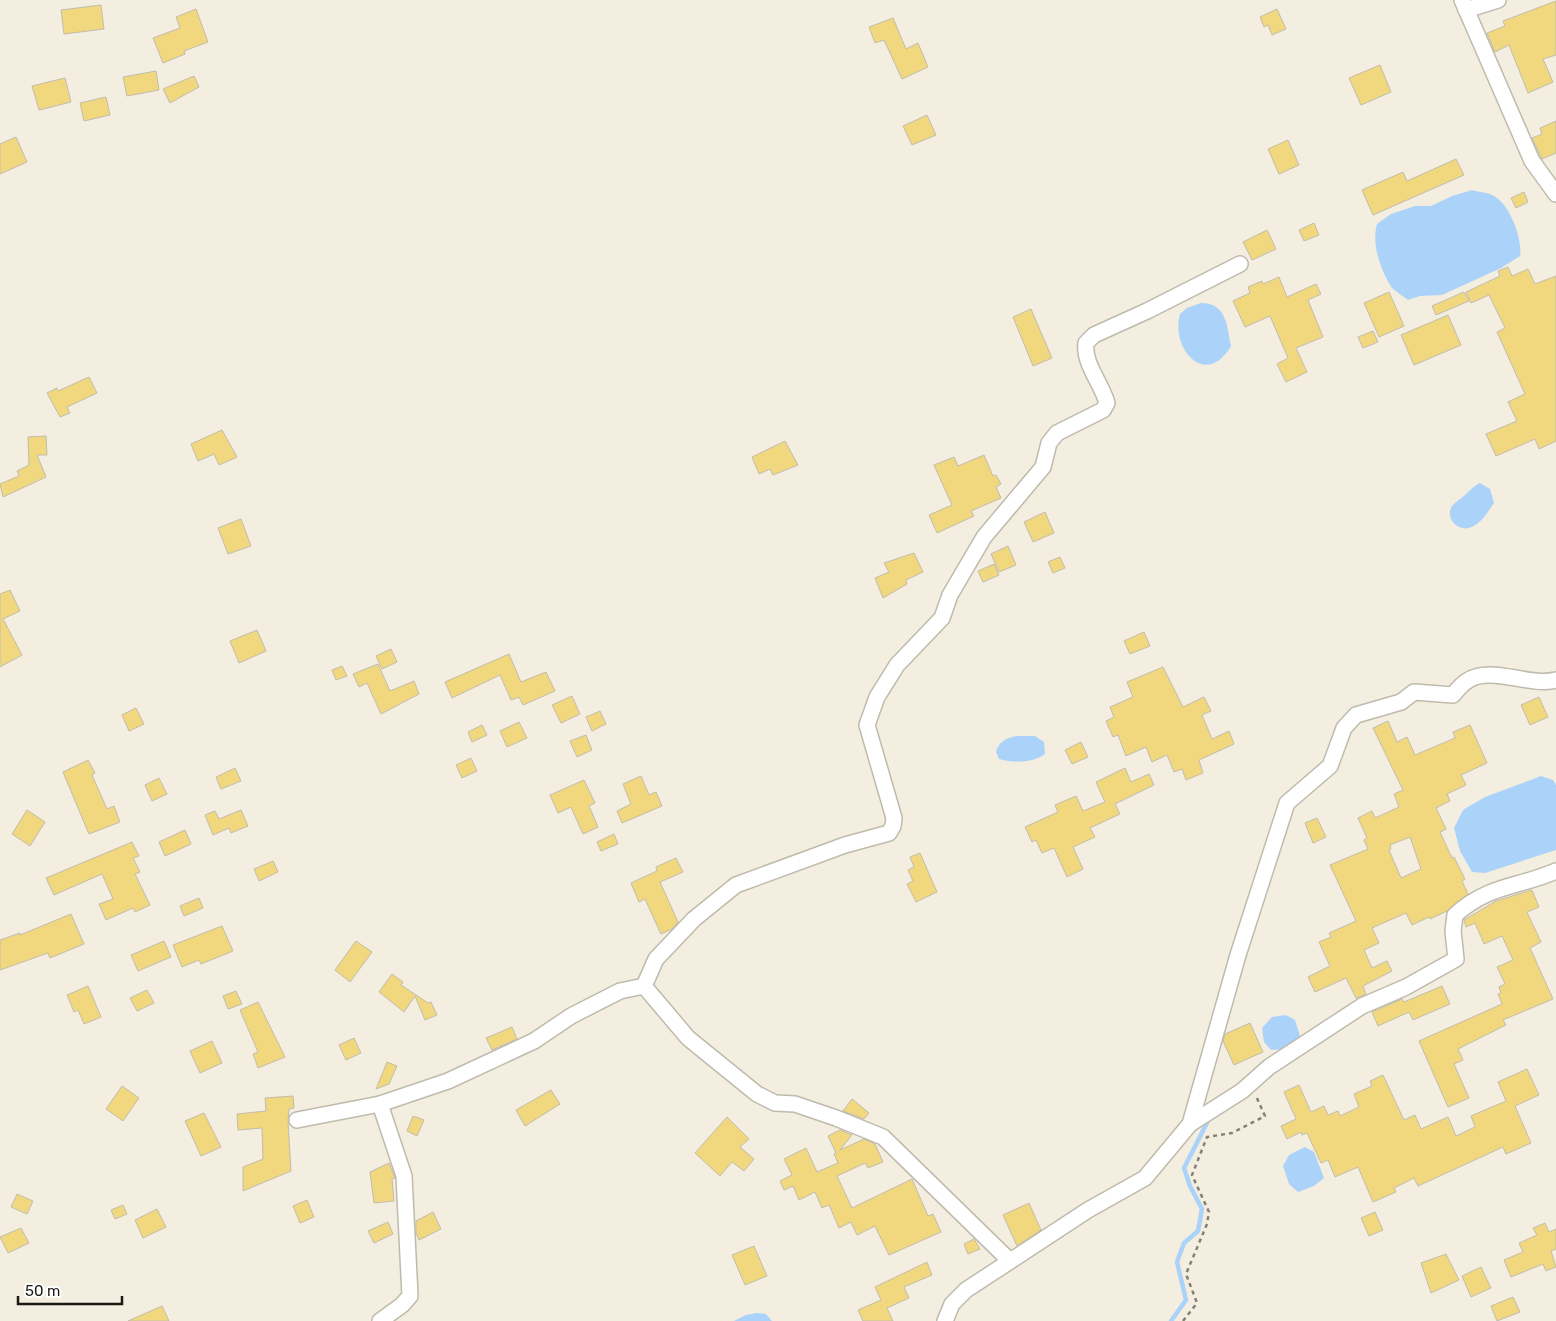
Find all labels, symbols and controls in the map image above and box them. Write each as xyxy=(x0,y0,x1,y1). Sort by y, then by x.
scale bar xyxy=(18,1274,121,1306)
text: 50 m xyxy=(25,1282,60,1300)

